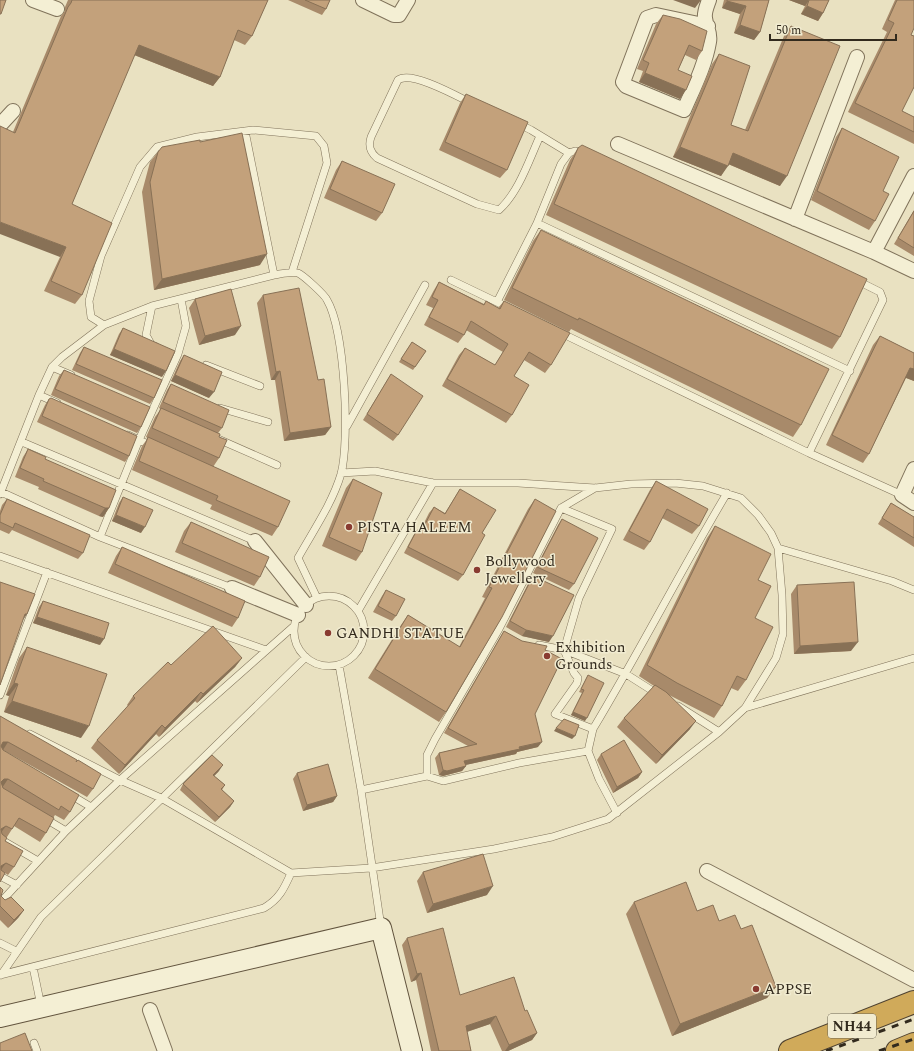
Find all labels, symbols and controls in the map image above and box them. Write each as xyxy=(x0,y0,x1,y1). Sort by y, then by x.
scale bar xyxy=(770,16,896,42)
text: 50 m xyxy=(776,21,801,40)
place label: PISTA HALEEM xyxy=(357,516,472,539)
marker: PISTA HALEEM xyxy=(344,522,354,532)
place label: Bollywood Jewellery xyxy=(485,550,555,590)
marker: Bollywood Jewellery xyxy=(472,565,482,575)
place label: GANDHI STATUE xyxy=(336,622,464,645)
marker: GANDHI STATUE xyxy=(323,628,333,638)
place label: Exhibition Grounds xyxy=(555,636,626,676)
marker: Exhibition Grounds xyxy=(542,651,552,661)
place label: APPSE xyxy=(764,978,812,1001)
marker: APPSE xyxy=(751,984,761,994)
road number: NH44 xyxy=(828,1014,876,1038)

